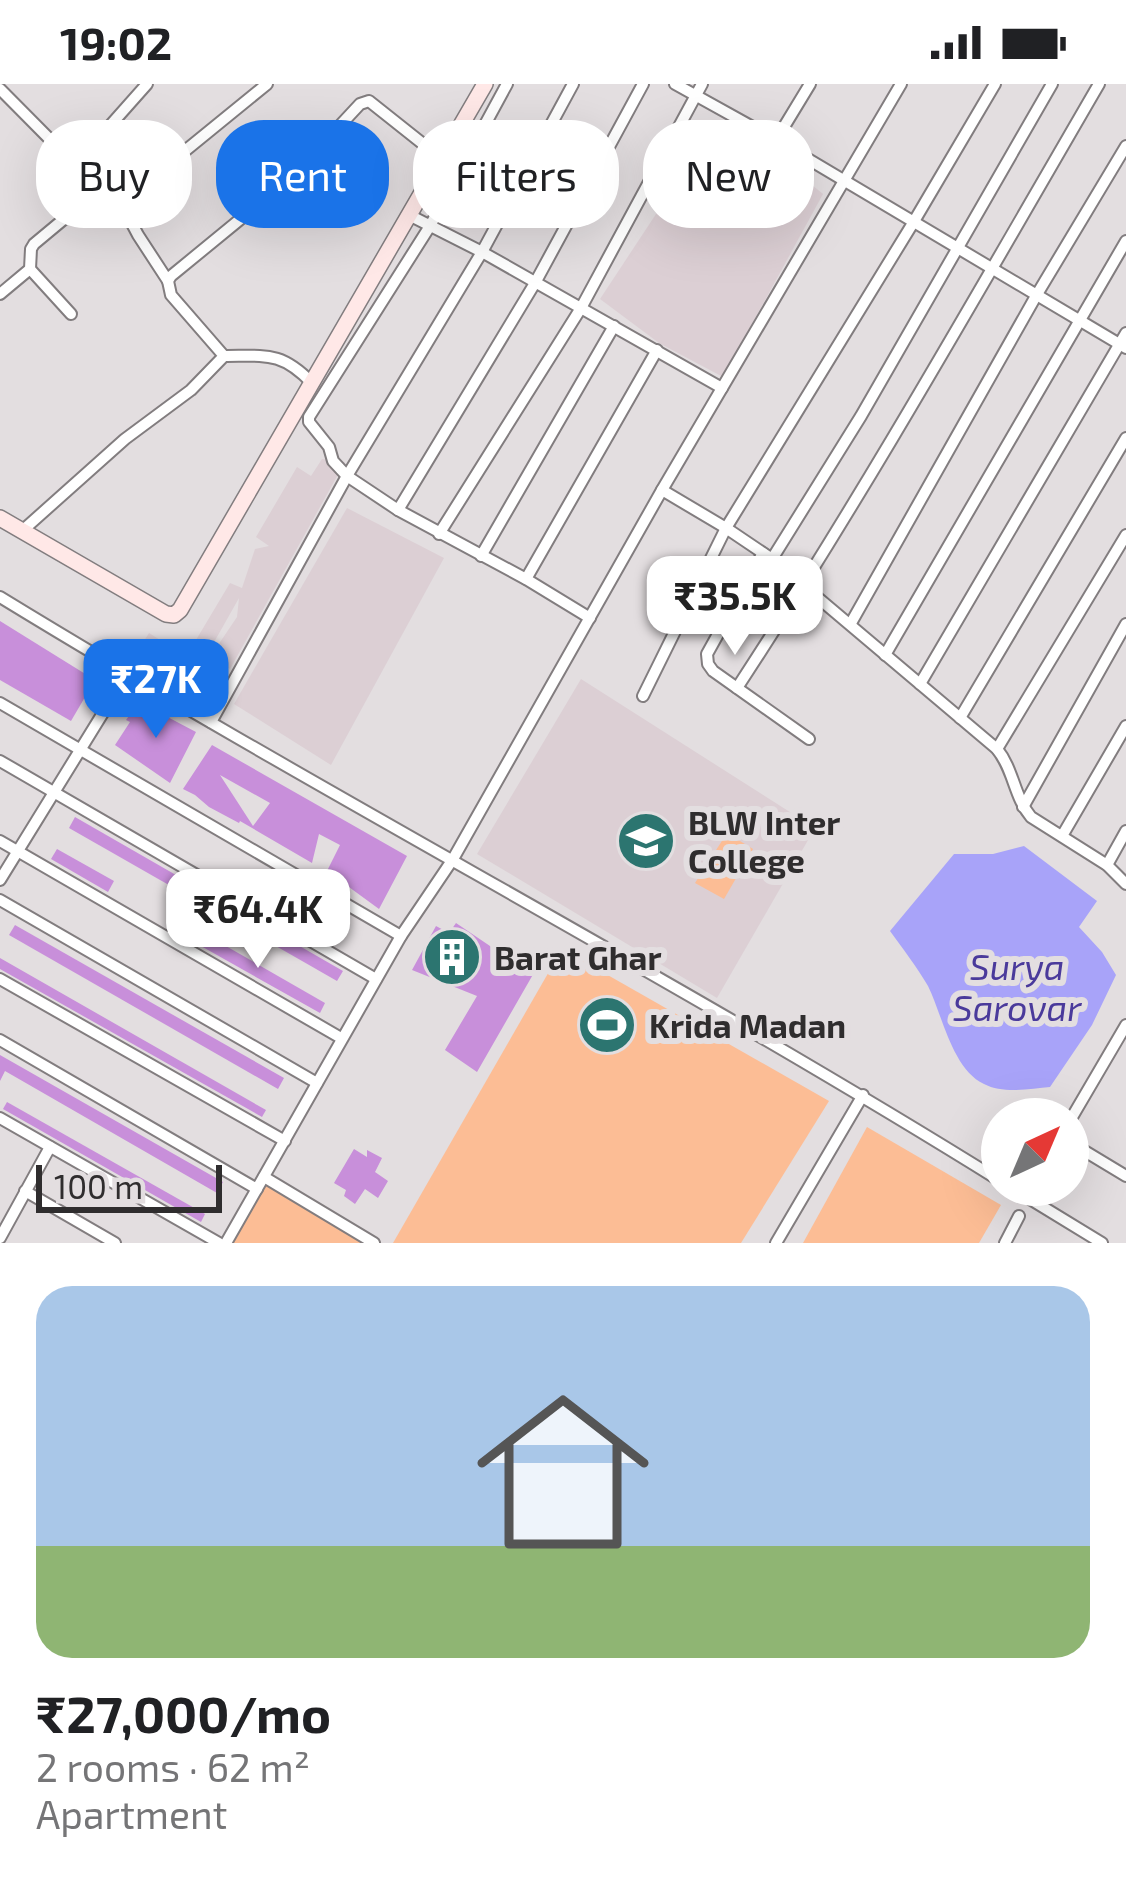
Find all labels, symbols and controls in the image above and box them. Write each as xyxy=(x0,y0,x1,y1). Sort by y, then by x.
text: 19:02 xyxy=(60,15,172,69)
chip: Buy xyxy=(36,120,192,228)
chip: Rent xyxy=(216,120,389,228)
chip: Filters xyxy=(413,120,619,228)
chip: New xyxy=(643,120,814,228)
pin: ₹35.5K xyxy=(637,556,833,658)
text: ₹35.5K xyxy=(674,571,796,618)
pin: ₹27K xyxy=(85,639,227,741)
text: ₹27K xyxy=(110,654,202,701)
place label: BLW Inter College xyxy=(688,802,840,880)
school or university icon: BLW Inter College xyxy=(615,810,677,872)
pin: ₹64.4K xyxy=(160,869,356,971)
text: ₹64.4K xyxy=(193,884,323,931)
building icon: Barat Ghar xyxy=(421,926,483,988)
place label: Barat Ghar xyxy=(494,937,662,977)
water label: Surya Sarovar xyxy=(953,944,1082,1028)
sports icon: Krida Madan xyxy=(576,994,638,1056)
place label: Krida Madan xyxy=(649,1005,846,1045)
north arrow xyxy=(981,1098,1089,1206)
map controls xyxy=(981,1098,1089,1206)
scale bar xyxy=(36,1159,222,1212)
text: 100 m xyxy=(54,1166,143,1206)
icon: home xyxy=(455,1364,671,1580)
text: ₹27,000/mo xyxy=(36,1682,331,1743)
text: 2 rooms · 62 m² xyxy=(36,1743,310,1790)
text: Apartment xyxy=(36,1790,227,1837)

